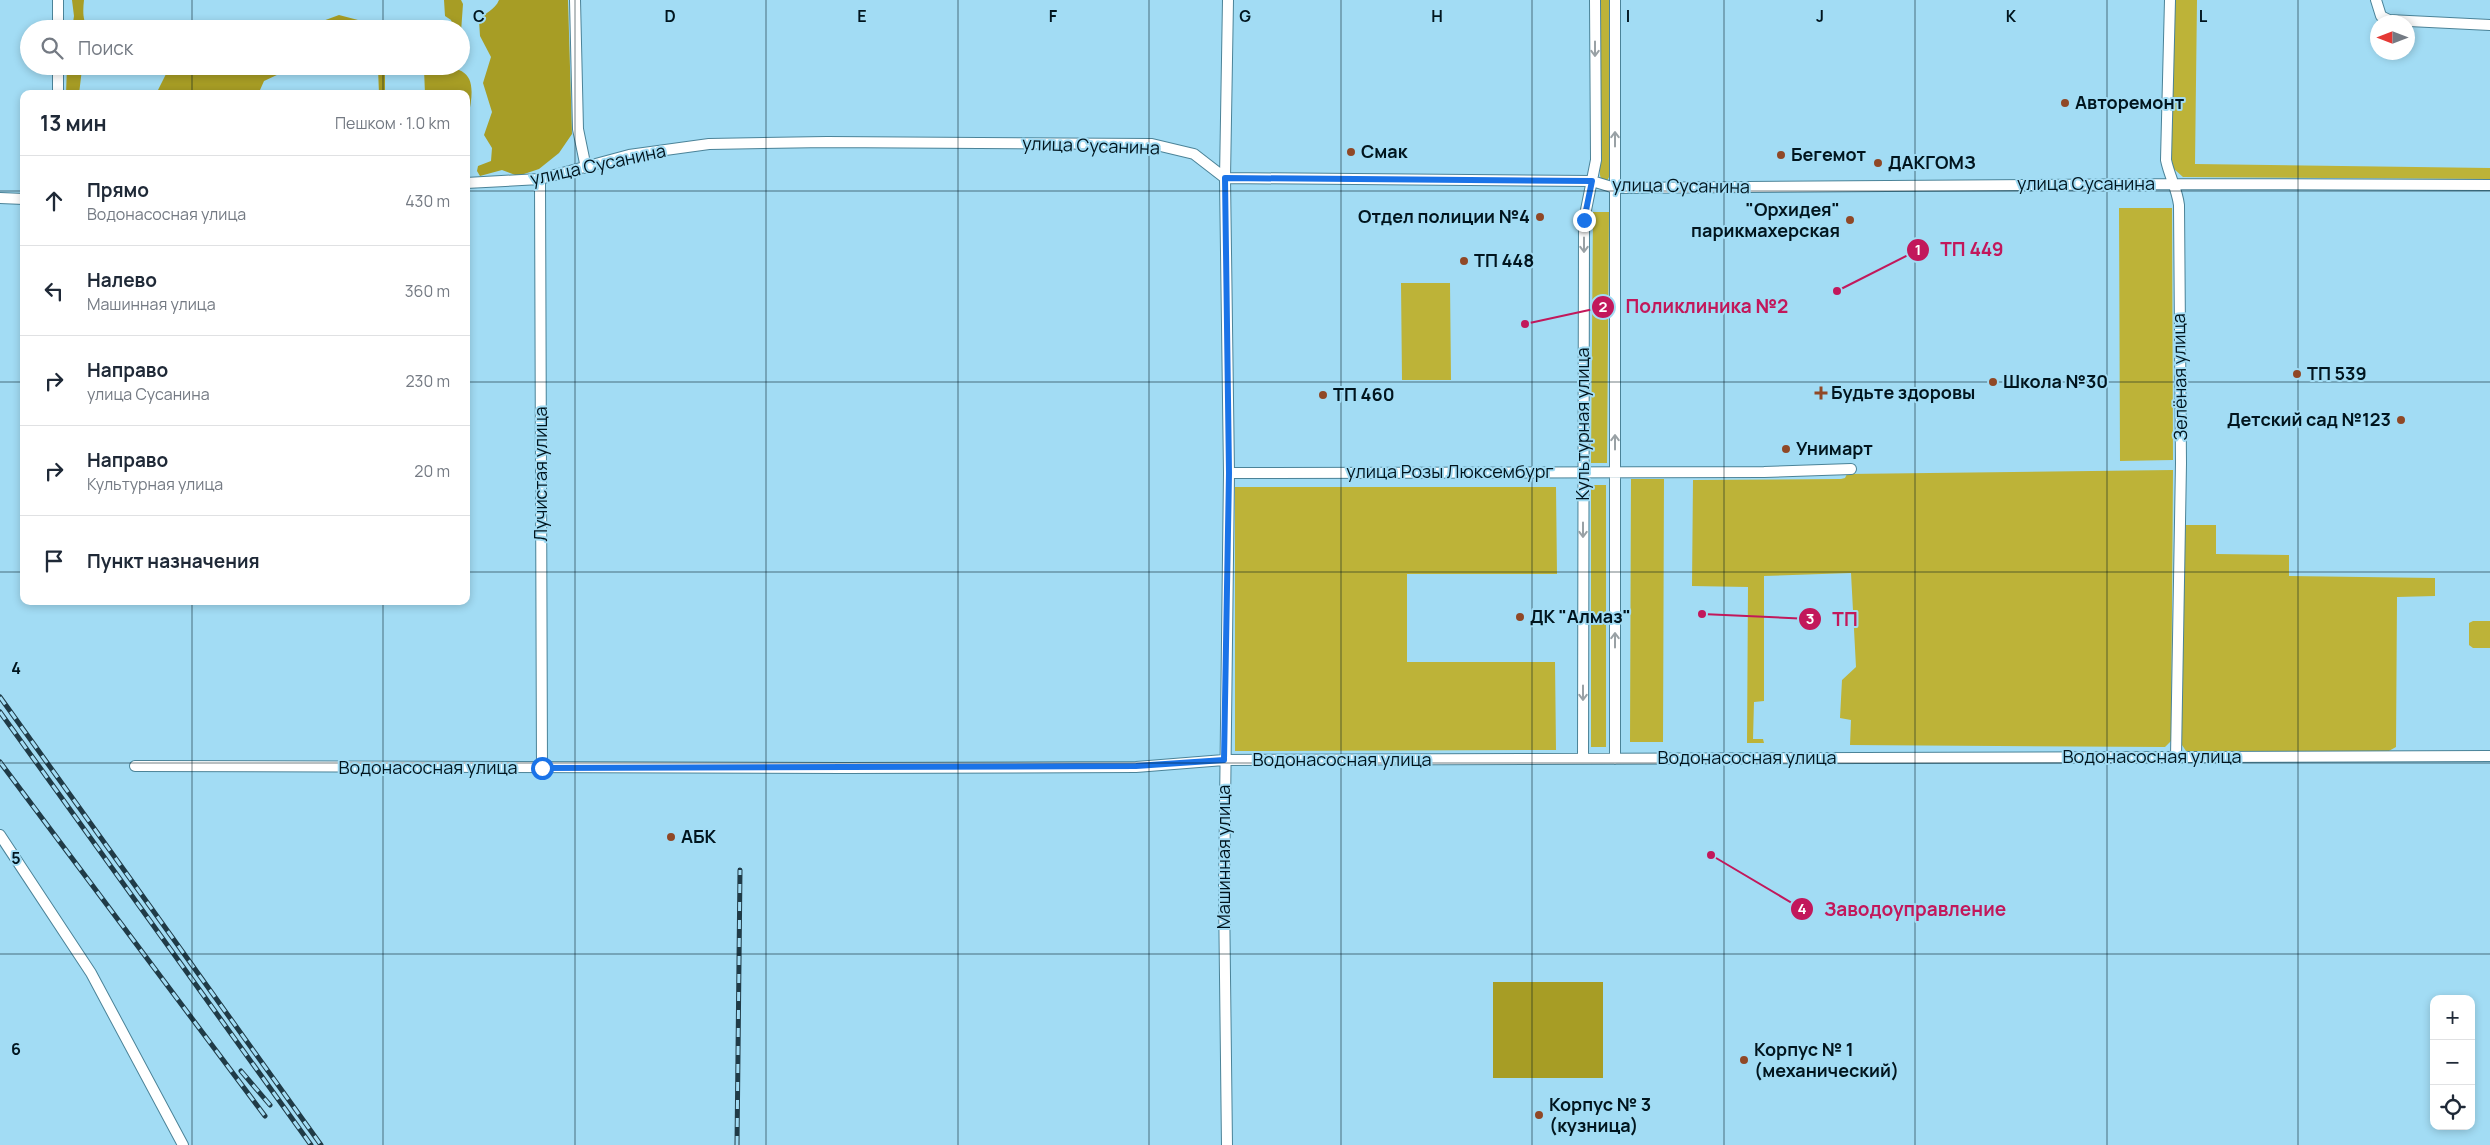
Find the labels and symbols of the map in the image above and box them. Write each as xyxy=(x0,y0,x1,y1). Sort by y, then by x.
text: C xyxy=(473,5,485,27)
text: D xyxy=(664,5,676,27)
text: E xyxy=(857,5,867,27)
text: F xyxy=(1049,5,1058,27)
text: G xyxy=(1239,5,1251,27)
text: H xyxy=(1431,5,1443,27)
text: I xyxy=(1626,5,1630,27)
text: J xyxy=(1816,5,1824,27)
text: K xyxy=(2006,5,2017,27)
text: L xyxy=(2199,5,2208,27)
north arrow xyxy=(2370,15,2415,60)
one-way arrow xyxy=(1590,40,1600,56)
place label: Авторемонт xyxy=(2075,90,2185,114)
marker: Авторемонт xyxy=(2059,97,2071,109)
street label: улица Сусанина xyxy=(1022,131,1160,159)
one-way arrow xyxy=(1610,132,1620,148)
street label: улица Сусанина xyxy=(528,138,668,190)
place label: Смак xyxy=(1361,139,1409,163)
place label: Бегемот xyxy=(1791,142,1866,166)
marker: Смак xyxy=(1345,146,1357,158)
marker: Бегемот xyxy=(1775,149,1787,161)
place label: ДАКГОМЗ xyxy=(1888,150,1976,174)
marker: ДАКГОМЗ xyxy=(1872,157,1884,169)
street label: улица Сусанина xyxy=(2017,171,2155,195)
street label: улица Сусанина xyxy=(1612,172,1750,198)
place label: "Орхидея" парикмахерская xyxy=(1691,197,1840,242)
place label: Отдел полиции №4 xyxy=(1358,204,1530,228)
route end xyxy=(1573,209,1596,232)
marker: Отдел полиции №4 xyxy=(1534,211,1546,223)
marker: "Орхидея" парикмахерская xyxy=(1844,214,1856,226)
callout: ТП 449 xyxy=(1905,233,2013,267)
one-way arrow xyxy=(1579,236,1589,253)
text: ТП 449 xyxy=(1940,236,2004,262)
text: 1 xyxy=(1915,239,1921,260)
place label: ТП 448 xyxy=(1474,248,1534,272)
marker: ТП 448 xyxy=(1458,255,1470,267)
callout: Поликлиника №2 xyxy=(1590,290,1798,324)
text: Поликлиника №2 xyxy=(1626,293,1788,319)
text: 2 xyxy=(1599,296,1608,317)
street label: Зелёная улица xyxy=(2166,313,2192,441)
street label: Культурная улица xyxy=(1570,347,1594,501)
place label: ТП 539 xyxy=(2307,361,2367,385)
marker: ТП 539 xyxy=(2291,368,2303,380)
place label: Школа №30 xyxy=(2003,369,2108,393)
marker: Школа №30 xyxy=(1987,376,1999,388)
place label: Будьте здоровы xyxy=(1831,380,1975,404)
place label: ТП 460 xyxy=(1333,382,1395,406)
marker: Будьте здоровы xyxy=(1815,387,1827,399)
marker: ТП 460 xyxy=(1317,389,1329,401)
street label: Лучистая улица xyxy=(528,407,552,542)
place label: Детский сад №123 xyxy=(2227,407,2391,431)
marker: Детский сад №123 xyxy=(2395,414,2407,426)
one-way arrow xyxy=(1610,435,1620,451)
place label: Унимарт xyxy=(1796,436,1873,460)
marker: Унимарт xyxy=(1780,443,1792,455)
street label: улица Розы Люксембург xyxy=(1346,459,1554,483)
one-way arrow xyxy=(1578,522,1588,538)
callout: ТП xyxy=(1797,602,1867,636)
place label: ДК "Алмаз" xyxy=(1530,604,1631,628)
text: ТП xyxy=(1832,606,1858,632)
text: 3 xyxy=(1806,608,1814,629)
marker: ДК "Алмаз" xyxy=(1514,611,1526,623)
one-way arrow xyxy=(1610,632,1620,648)
text: 4 xyxy=(11,657,21,679)
one-way arrow xyxy=(1578,684,1588,700)
street label: Водонасосная улица xyxy=(2062,744,2242,768)
street label: Водонасосная улица xyxy=(1657,745,1837,769)
street label: Водонасосная улица xyxy=(1252,747,1432,771)
street label: Водонасосная улица xyxy=(338,755,518,779)
route start xyxy=(531,757,554,780)
street label: Машинная улица xyxy=(1211,785,1235,929)
place label: АБК xyxy=(681,824,717,848)
marker: АБК xyxy=(665,831,677,843)
text: 5 xyxy=(11,847,21,869)
callout: Заводоуправление xyxy=(1789,892,2017,926)
text: Заводоуправление xyxy=(1824,896,2006,922)
text: 4 xyxy=(1797,898,1807,919)
place label: Корпус № 1 (механический) xyxy=(1754,1037,1899,1082)
text: 6 xyxy=(11,1038,21,1060)
marker: Корпус № 1 (механический) xyxy=(1738,1054,1750,1066)
place label: Корпус № 3 (кузница) xyxy=(1549,1092,1651,1137)
marker: Корпус № 3 (кузница) xyxy=(1533,1109,1545,1121)

